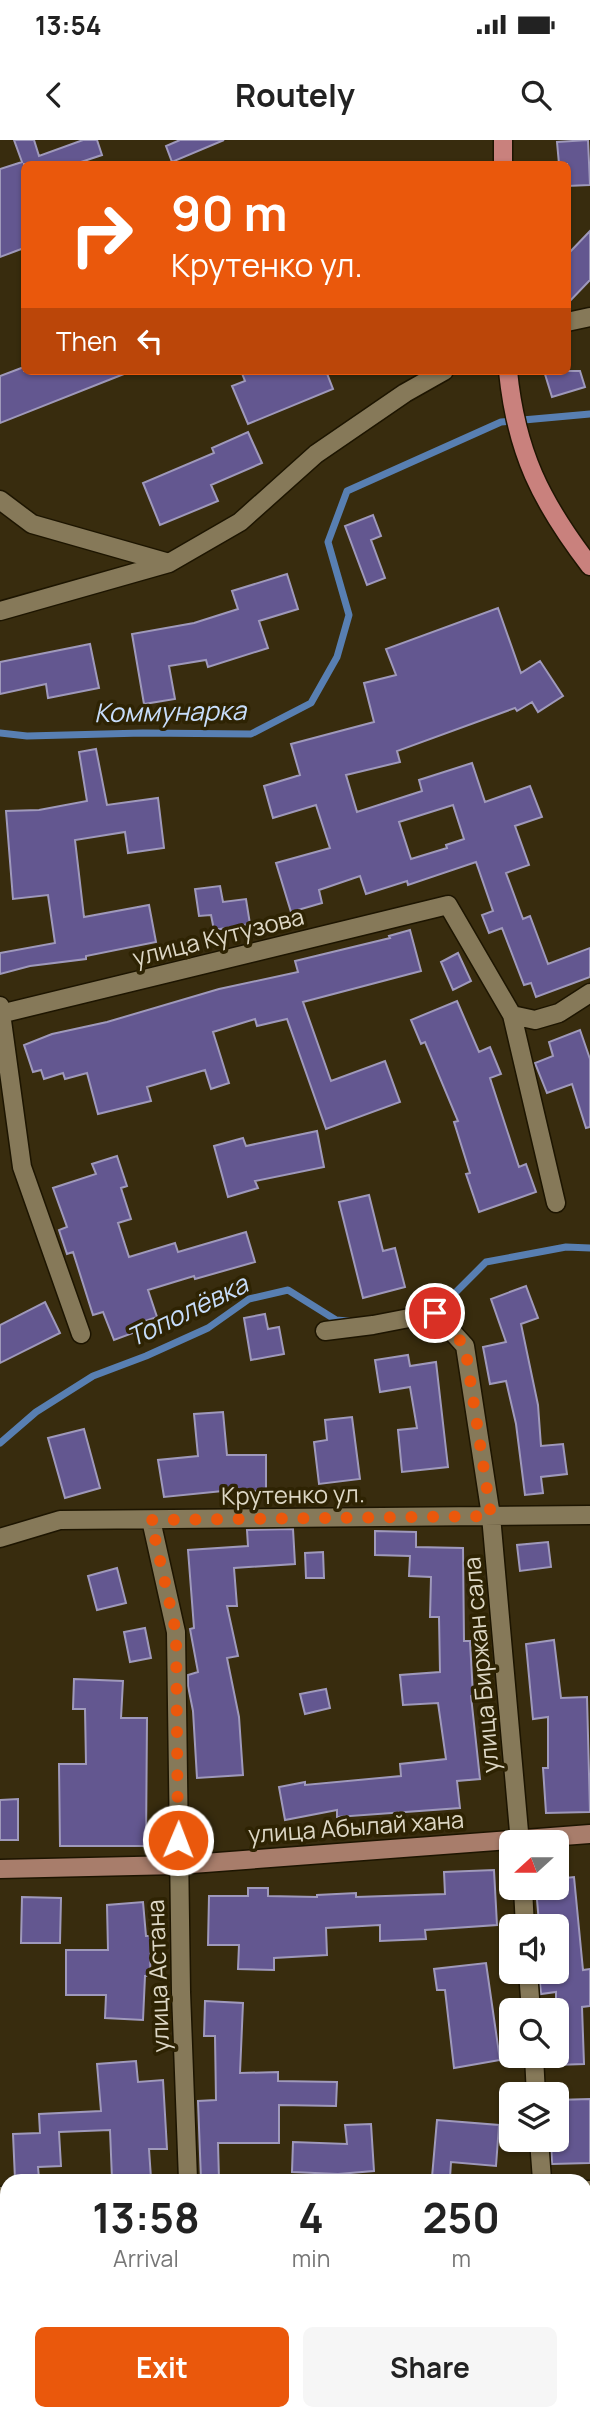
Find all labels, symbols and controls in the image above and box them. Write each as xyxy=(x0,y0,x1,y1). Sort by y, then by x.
text: 13:54 xyxy=(35,7,101,43)
text: Routely xyxy=(235,73,355,117)
icon: back xyxy=(35,76,73,114)
icon: search xyxy=(517,76,555,114)
text: 90 m xyxy=(171,179,288,246)
icon: right xyxy=(56,189,147,280)
text: Крутенко ул. xyxy=(171,243,363,287)
icon: left xyxy=(131,322,169,360)
text: Then xyxy=(56,323,117,359)
water label: Коммунарка xyxy=(94,692,248,730)
street label: улица Кутузова xyxy=(129,899,307,973)
water label: Тополёвка xyxy=(121,1265,255,1355)
pin xyxy=(405,1283,465,1343)
icon: arrive xyxy=(416,1294,454,1332)
street label: Крутенко ул. xyxy=(221,1476,365,1512)
street label: улица Биржан сала xyxy=(454,1556,506,1774)
street label: улица Абылай хана xyxy=(247,1802,465,1850)
position arrow xyxy=(141,1803,215,1877)
north arrow xyxy=(499,1830,569,1900)
map controls xyxy=(499,1830,569,2152)
street label: улица Астана xyxy=(138,1899,176,2053)
button: sound xyxy=(499,1914,569,1984)
button: search xyxy=(499,1998,569,2068)
button: layers xyxy=(499,2082,569,2152)
text: 13:58 xyxy=(92,2188,200,2246)
text: 4 xyxy=(298,2188,324,2246)
text: 250 xyxy=(423,2188,500,2246)
text: Arrival xyxy=(113,2242,179,2274)
text: min xyxy=(292,2242,330,2274)
text: m xyxy=(451,2242,471,2274)
button: Exit xyxy=(35,2327,289,2407)
button: Share xyxy=(303,2327,557,2407)

